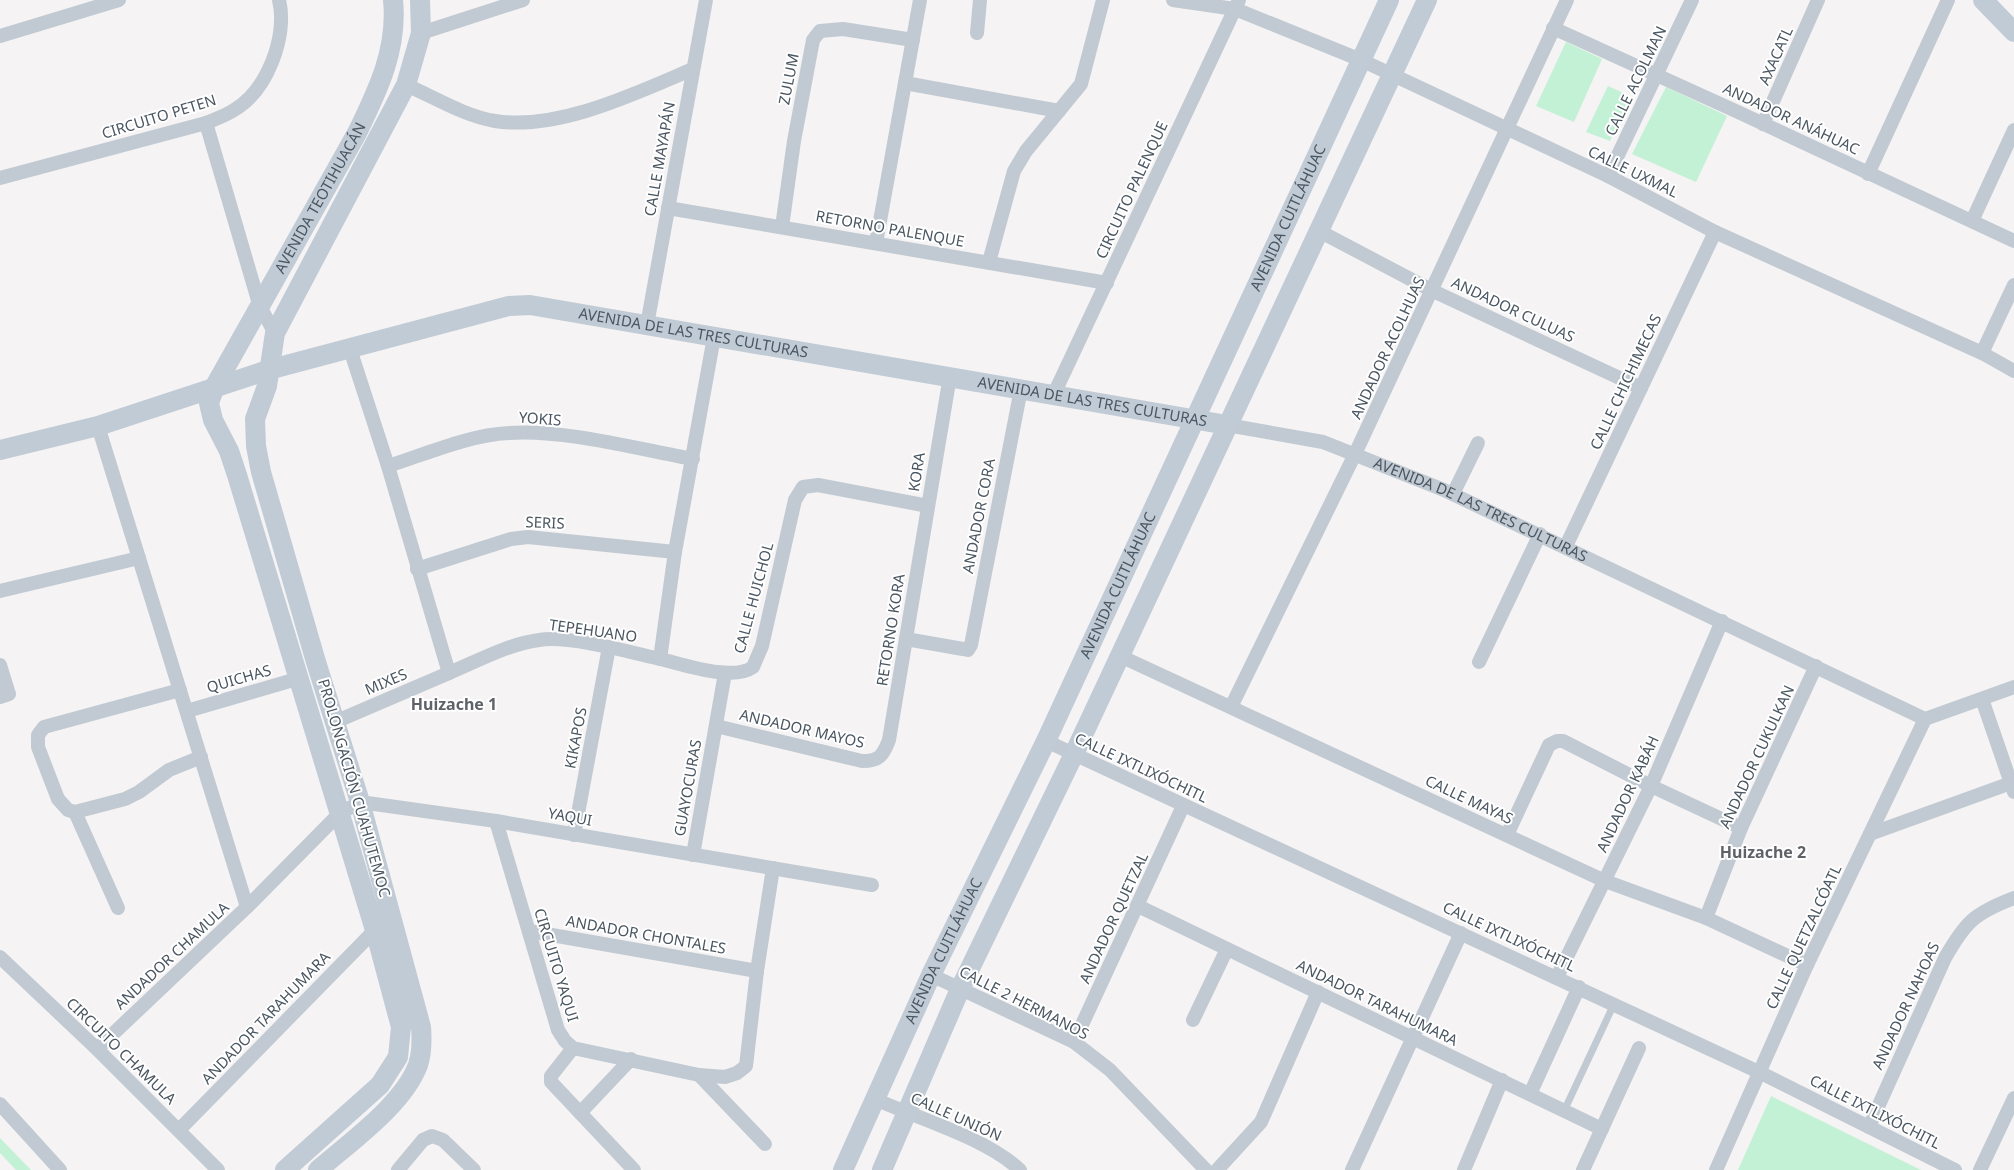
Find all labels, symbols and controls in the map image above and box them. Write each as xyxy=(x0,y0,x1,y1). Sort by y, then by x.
street label: CALLE ACOLMAN xyxy=(1600,22,1670,139)
street label: AXACATL xyxy=(1753,23,1797,88)
street label: ZULUM xyxy=(773,51,803,106)
street label: ANDADOR ANÁHUAC xyxy=(1720,78,1863,159)
street label: CIRCUITO PETEN xyxy=(99,89,218,143)
street label: CALLE MAYAPÁN xyxy=(639,100,679,218)
street label: CIRCUITO PALENQUE xyxy=(1090,118,1172,262)
street label: AVENIDA TEOTIHUACÁN xyxy=(269,119,370,277)
street label: AVENIDA CUITLÁHUAC xyxy=(1245,141,1330,294)
street label: CALLE UXMAL xyxy=(1585,141,1682,202)
street label: RETORNO PALENQUE xyxy=(814,205,966,251)
street label: ANDADOR CULUAS xyxy=(1449,272,1578,346)
street label: ANDADOR ACOLHUAS xyxy=(1345,273,1429,422)
street label: AVENIDA DE LAS TRES CULTURAS xyxy=(577,303,810,362)
street label: CALLE CHICHIMECAS xyxy=(1585,310,1665,453)
street label: AVENIDA DE LAS TRES CULTURAS xyxy=(976,371,1209,430)
street label: YOKIS xyxy=(518,407,562,429)
street label: KORA xyxy=(903,450,929,493)
street label: AVENIDA DE LAS TRES CULTURAS xyxy=(1371,452,1591,566)
street label: ANDADOR CORA xyxy=(957,456,999,575)
street label: AVENIDA CUITLÁHUAC xyxy=(1075,508,1160,661)
street label: SERIS xyxy=(525,511,565,533)
street label: CALLE HUICHOL xyxy=(729,540,778,656)
street label: RETORNO KORA xyxy=(871,572,909,687)
street label: TEPEHUANO xyxy=(548,614,638,646)
street label: QUICHAS xyxy=(204,659,273,697)
street label: MIXES xyxy=(361,663,410,699)
street label: PROLONGACIÓN CUAHUTEMOC xyxy=(314,676,396,900)
street label: ANDADOR CUKULKAN xyxy=(1714,682,1798,831)
district label: Huizache 1 xyxy=(411,693,497,715)
street label: ANDADOR MAYOS xyxy=(738,704,867,752)
street label: KIKAPOS xyxy=(559,705,591,770)
street label: CALLE IXTLIXÓCHITL xyxy=(1072,728,1211,807)
street label: ANDADOR KABÁH xyxy=(1591,732,1663,855)
street label: GUAYOCURAS xyxy=(669,738,705,838)
street label: CALLE MAYAS xyxy=(1422,770,1517,828)
street label: YAQUI xyxy=(546,802,594,830)
district label: Huizache 2 xyxy=(1720,841,1806,863)
street label: ANDADOR QUETZAL xyxy=(1074,849,1152,986)
street label: CALLE QUETZALCÓATL xyxy=(1761,861,1845,1012)
street label: AVENIDA CUITLÁHUAC xyxy=(899,874,986,1027)
street label: ANDADOR CHAMULA xyxy=(110,897,233,1013)
street label: CALLE IXTLIXÓCHITL xyxy=(1440,897,1579,976)
street label: CIRCUITO YAQUI xyxy=(530,905,584,1024)
street label: ANDADOR CHONTALES xyxy=(565,910,728,958)
street label: ANDADOR NAHOAS xyxy=(1867,939,1943,1073)
street label: ANDADOR TARAHUMARA xyxy=(197,946,334,1088)
street label: ANDADOR TARAHUMARA xyxy=(1293,954,1462,1050)
street label: CALLE 2 HERMANOS xyxy=(956,961,1093,1043)
street label: CIRCUITO CHAMULA xyxy=(62,993,181,1108)
street label: CALLE IXTLIXÓCHITL xyxy=(1807,1069,1944,1153)
street label: CALLE UNIÓN xyxy=(908,1087,1005,1145)

